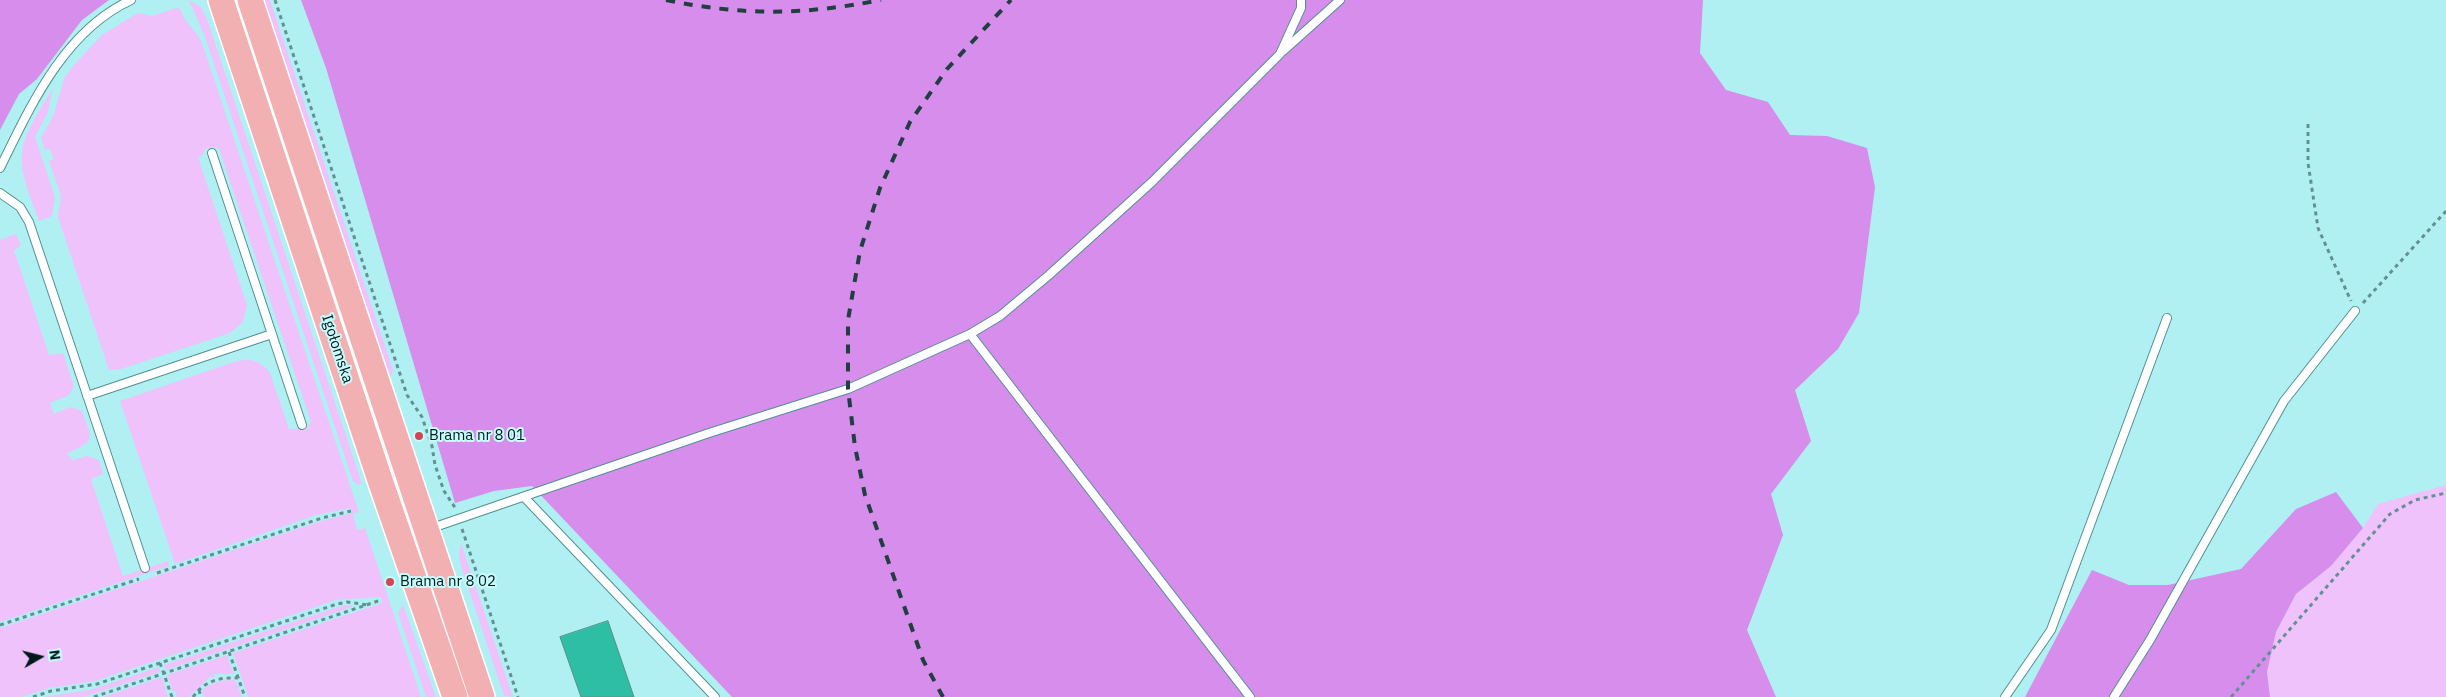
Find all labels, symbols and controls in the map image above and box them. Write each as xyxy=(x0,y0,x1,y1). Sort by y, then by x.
street label: Igołomska xyxy=(317,312,357,386)
place label: Brama nr 8 01 xyxy=(429,427,525,445)
marker: Brama nr 8 01 xyxy=(413,430,425,442)
place label: Brama nr 8 02 xyxy=(400,573,496,591)
marker: Brama nr 8 02 xyxy=(384,576,396,588)
north arrow xyxy=(15,632,65,682)
text: N xyxy=(45,649,64,661)

